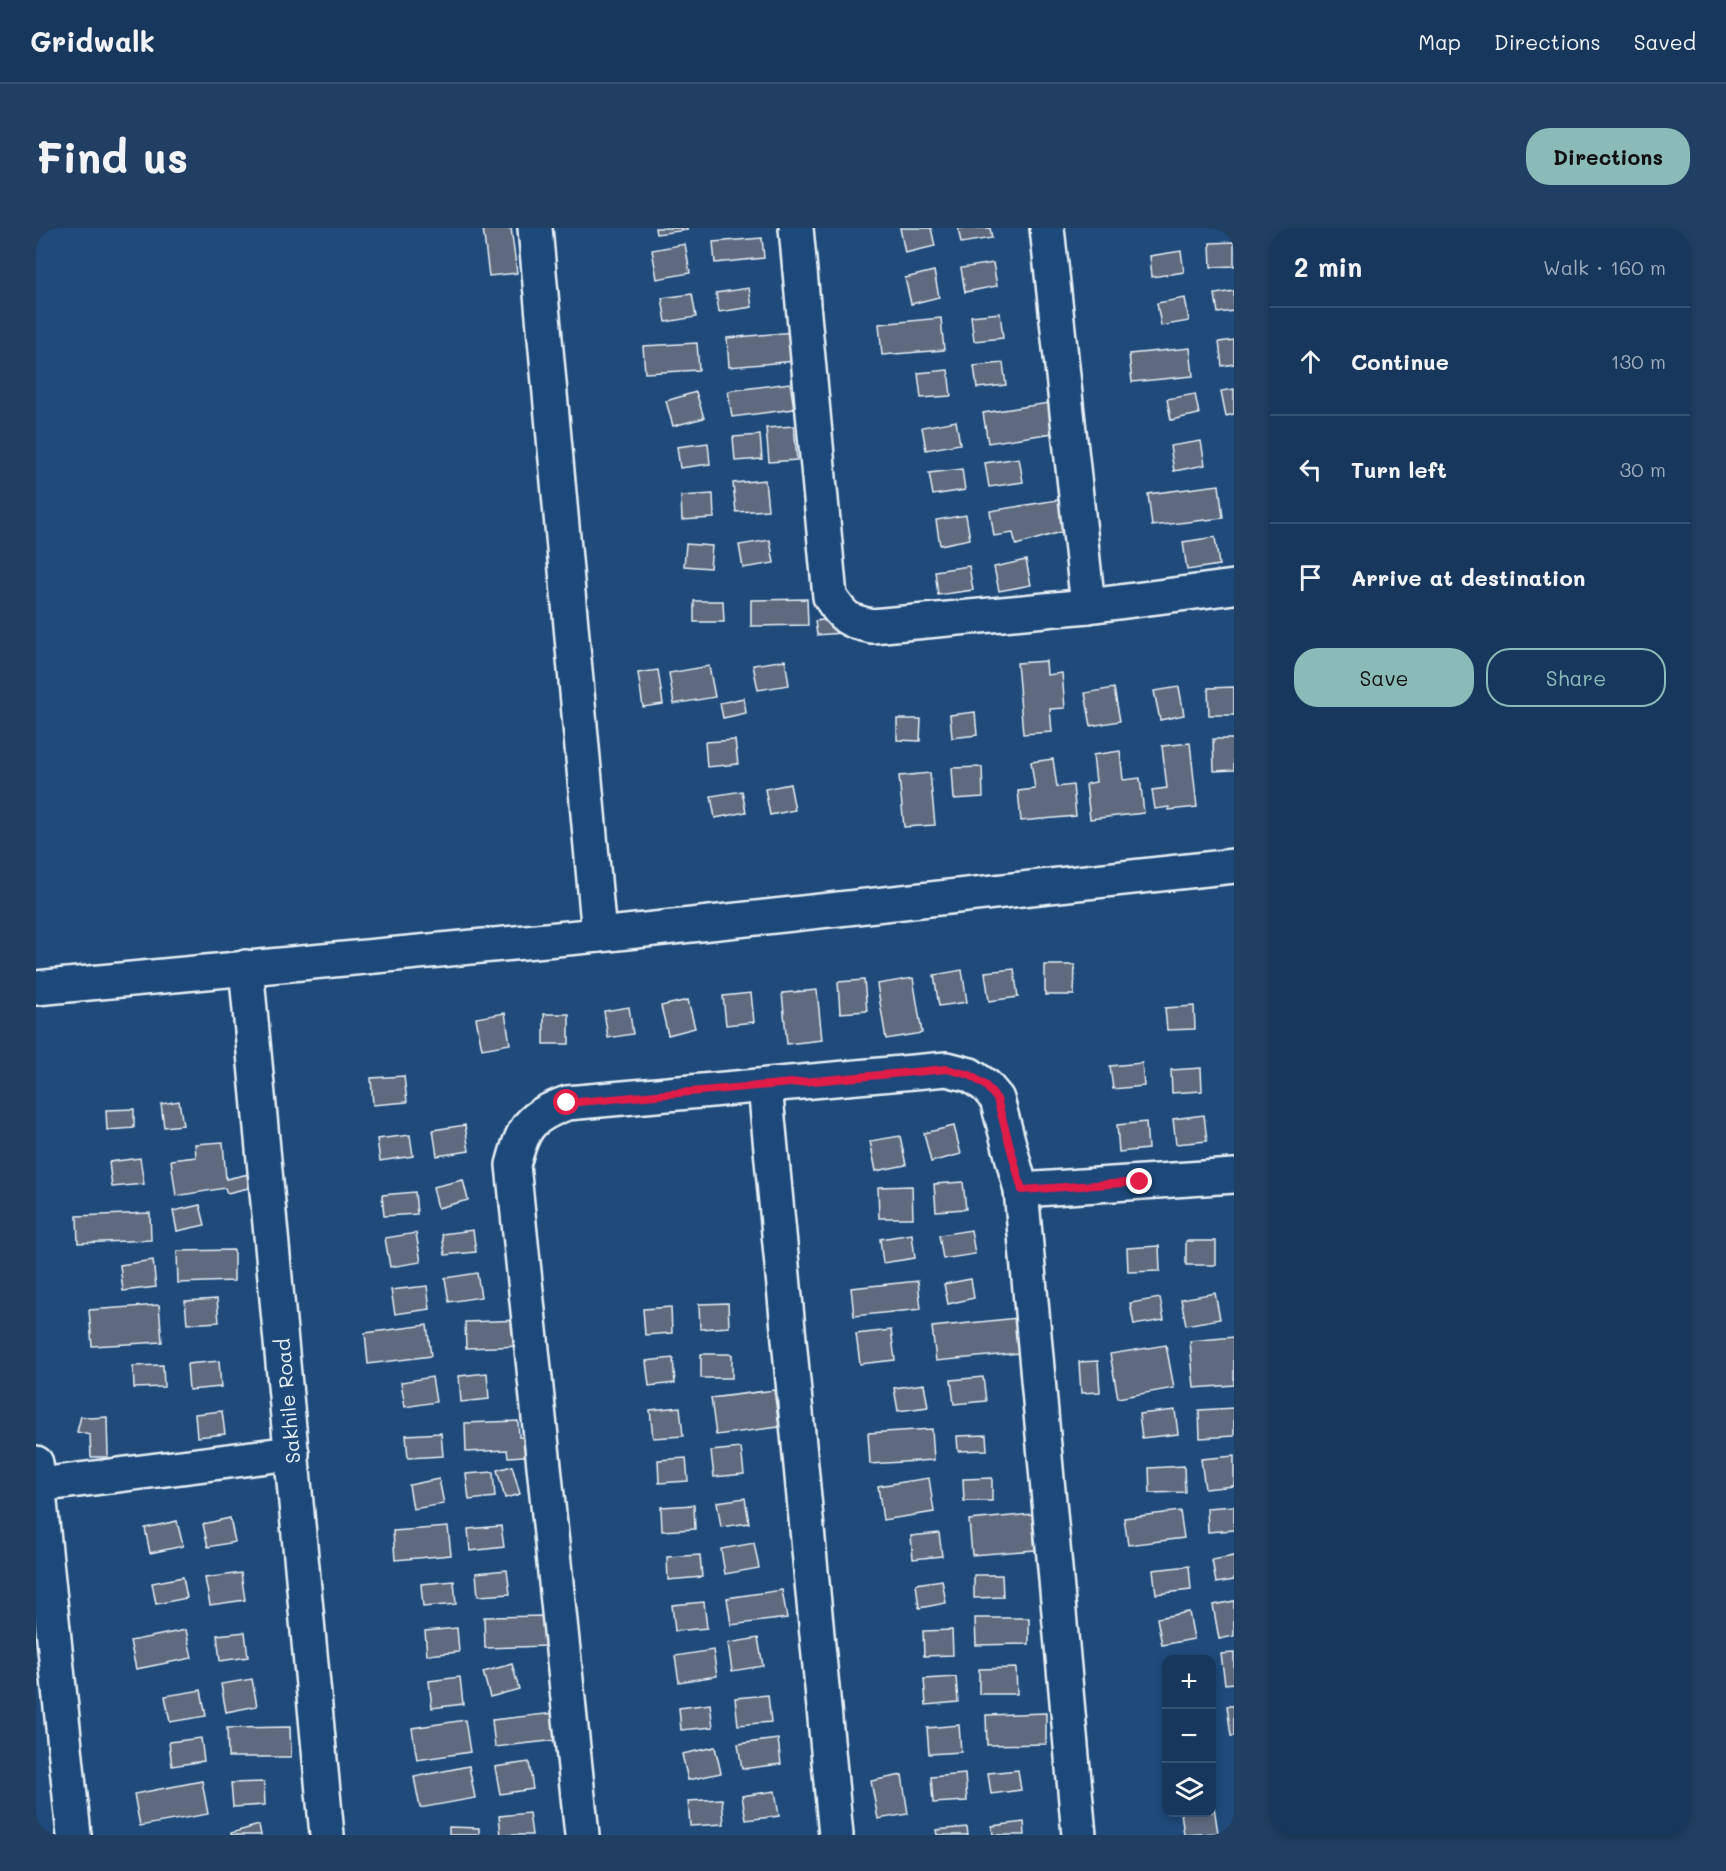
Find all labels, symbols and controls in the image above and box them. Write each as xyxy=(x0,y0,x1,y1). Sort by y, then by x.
text: Gridwalk xyxy=(30,23,155,59)
text: Map xyxy=(1418,28,1461,55)
text: Directions xyxy=(1494,28,1601,55)
text: Saved xyxy=(1634,28,1696,55)
button: Directions xyxy=(1526,128,1690,185)
text: Find us xyxy=(36,129,188,184)
text: 2 min xyxy=(1294,250,1362,284)
text: Walk · 160 m xyxy=(1543,254,1666,280)
icon: ahead xyxy=(1294,345,1327,378)
text: Continue xyxy=(1351,347,1449,376)
text: 130 m xyxy=(1611,348,1666,374)
icon: left xyxy=(1294,453,1327,486)
text: Turn left xyxy=(1351,455,1447,484)
text: 30 m xyxy=(1620,456,1666,482)
icon: arrive xyxy=(1294,561,1327,594)
text: Arrive at destination xyxy=(1351,563,1586,592)
button: Save xyxy=(1294,648,1474,707)
button: Share xyxy=(1486,648,1666,707)
route start xyxy=(553,1089,579,1115)
route end xyxy=(1126,1168,1152,1194)
street label: Sakhile Road xyxy=(269,1337,305,1465)
map controls xyxy=(1162,1655,1216,1817)
button: + xyxy=(1162,1655,1216,1709)
button: − xyxy=(1162,1709,1216,1763)
button: layers xyxy=(1162,1763,1216,1817)

